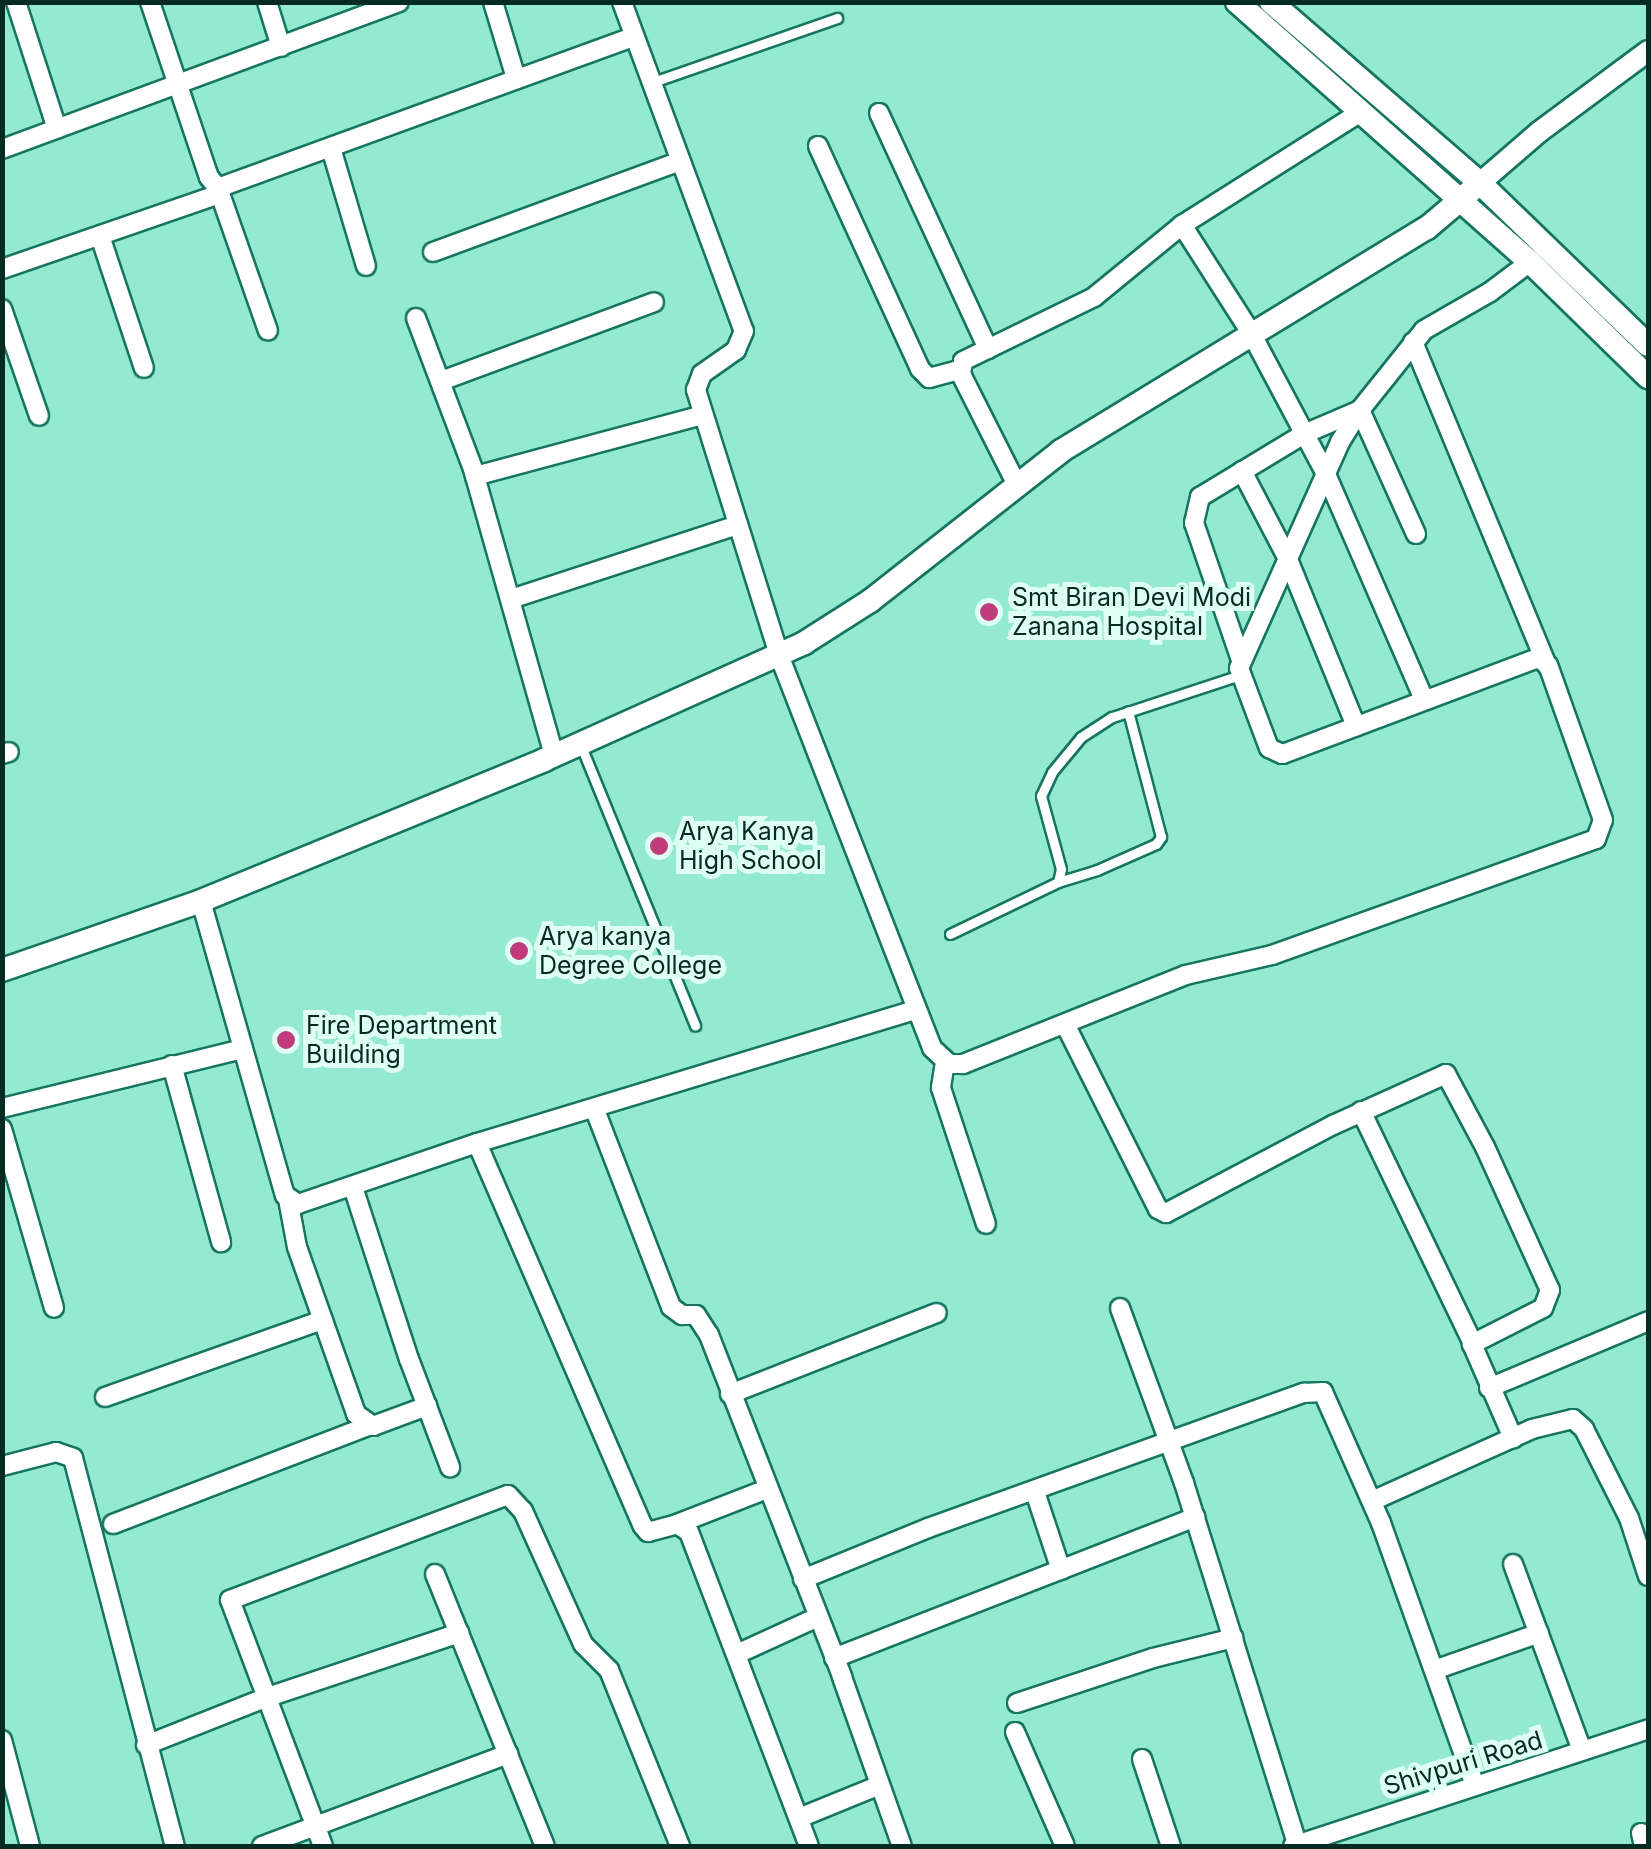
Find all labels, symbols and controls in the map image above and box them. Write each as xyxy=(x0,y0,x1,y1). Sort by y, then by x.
place label: Smt Biran Devi Modi Zanana Hospital xyxy=(1012,583,1251,642)
marker: Smt Biran Devi Modi Zanana Hospital xyxy=(976,599,1002,625)
place label: Arya Kanya High School xyxy=(679,817,822,876)
marker: Arya Kanya High School xyxy=(648,835,670,857)
place label: Arya kanya Degree College xyxy=(539,922,722,981)
marker: Arya kanya Degree College xyxy=(508,940,530,962)
place label: Fire Department Building xyxy=(306,1011,497,1070)
marker: Fire Department Building xyxy=(275,1029,297,1051)
street label: Shivpuri Road xyxy=(1380,1725,1546,1801)

